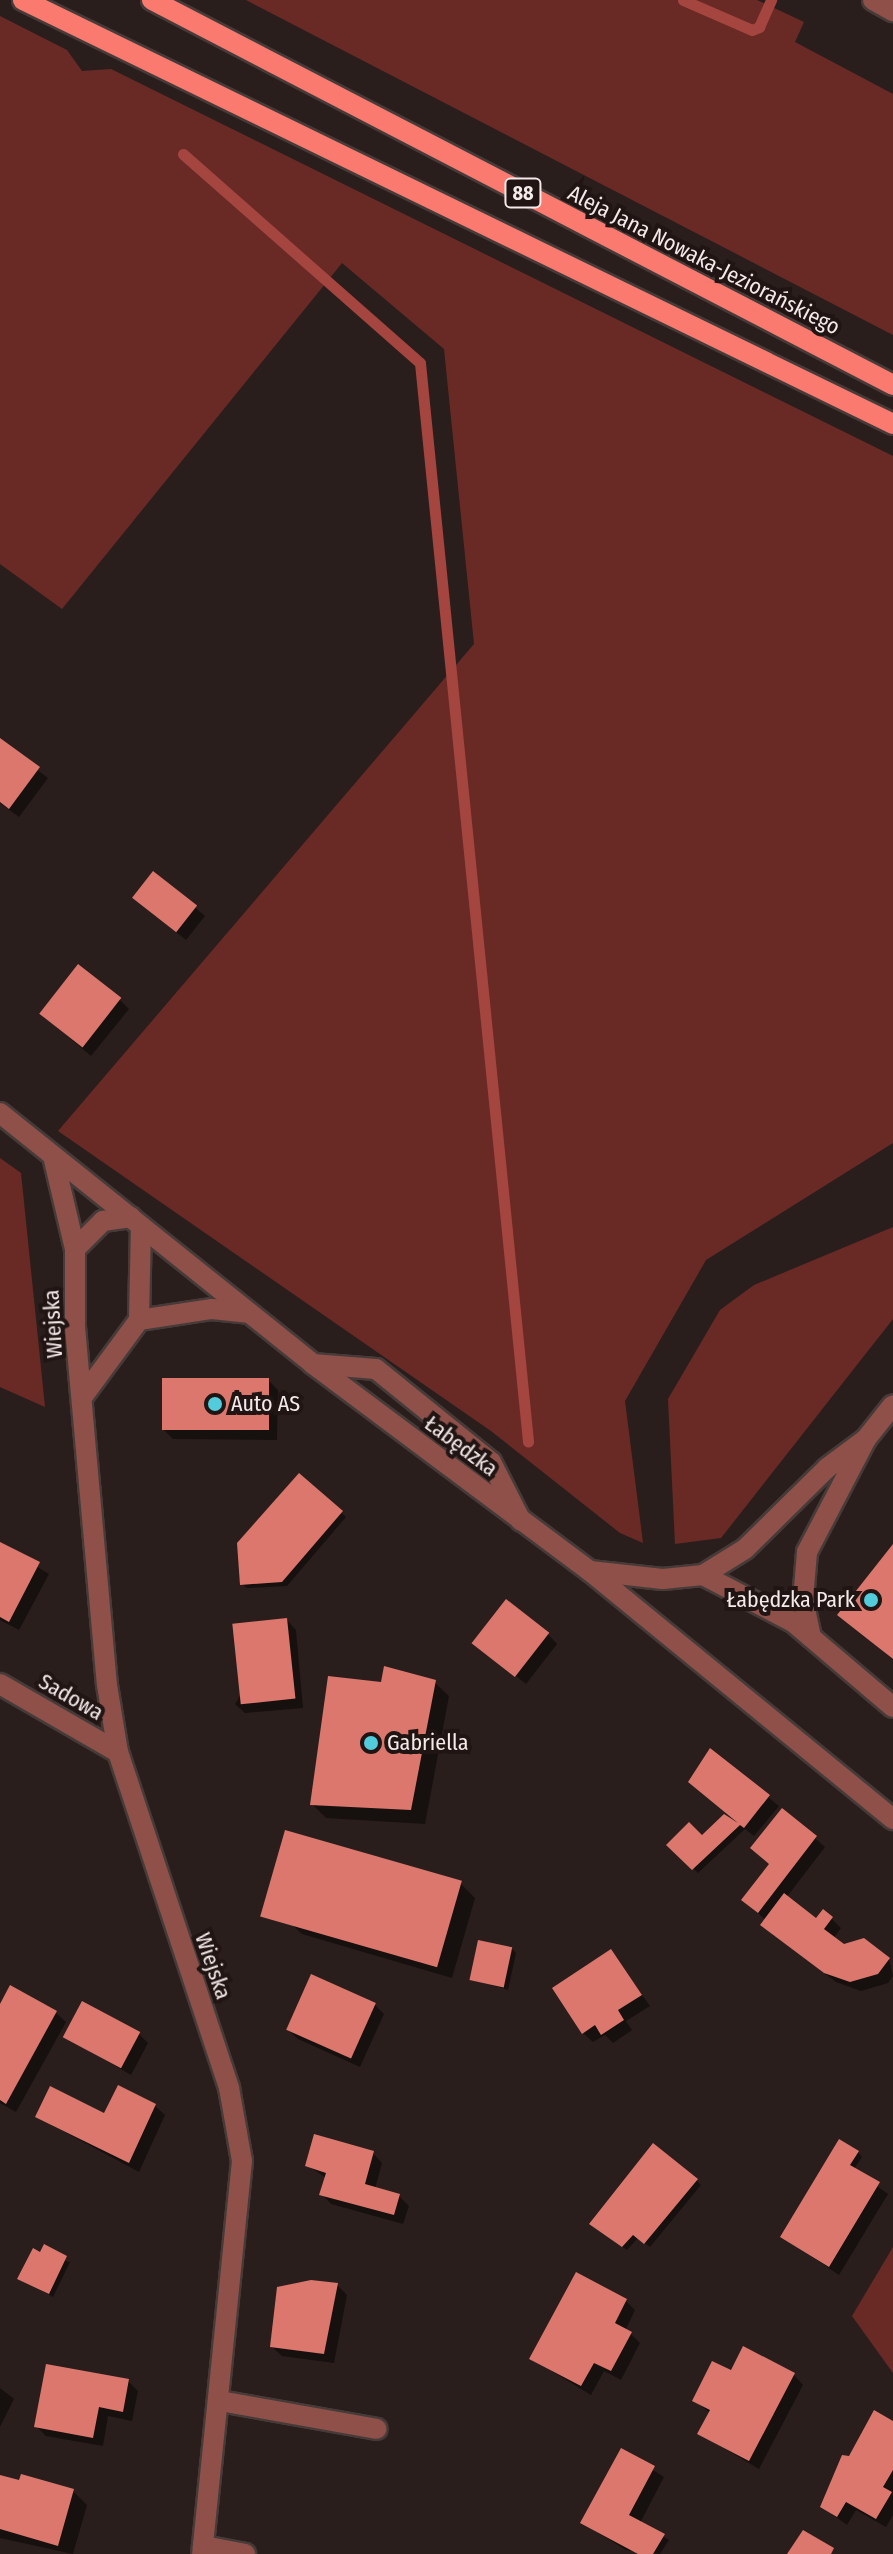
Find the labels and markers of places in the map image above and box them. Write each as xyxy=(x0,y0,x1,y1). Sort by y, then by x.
place label: Auto AS xyxy=(231,1391,300,1417)
marker: Auto AS xyxy=(206,1395,224,1413)
place label: Łabędzka Park xyxy=(726,1587,855,1613)
marker: Łabędzka Park xyxy=(862,1591,880,1609)
place label: Gabriella xyxy=(387,1730,468,1756)
marker: Gabriella xyxy=(362,1734,380,1752)

